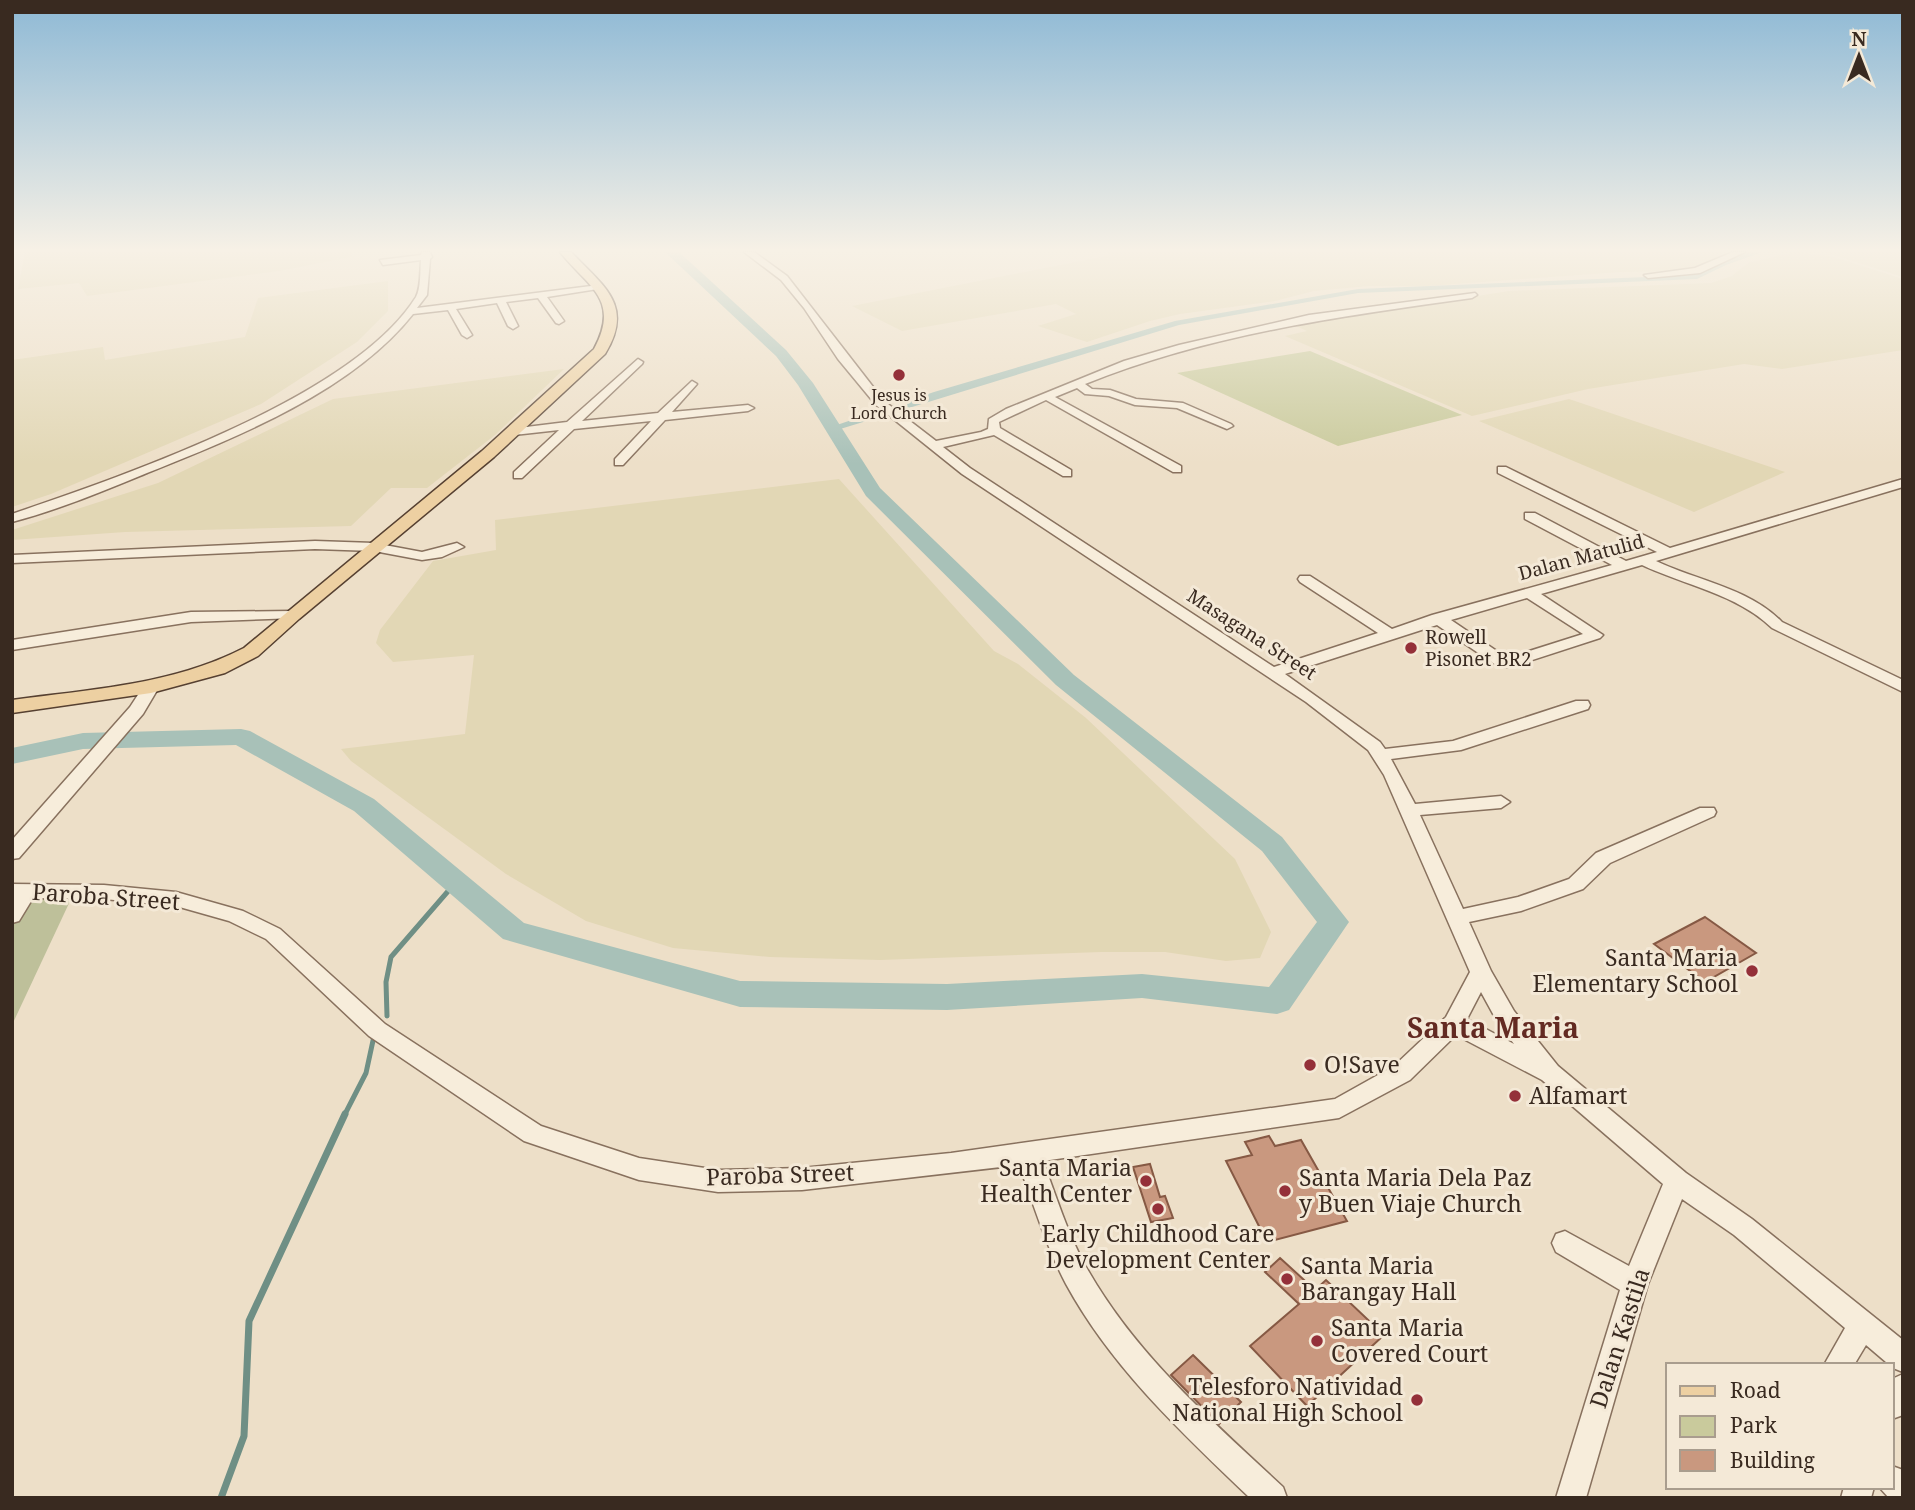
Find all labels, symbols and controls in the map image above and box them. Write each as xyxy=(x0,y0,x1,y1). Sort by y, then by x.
north arrow xyxy=(1824,21,1894,91)
text: N xyxy=(1852,26,1867,52)
marker: Jesus is Lord Church xyxy=(891,367,907,383)
place label: Jesus is Lord Church xyxy=(851,384,947,424)
street label: Dalan Matulid xyxy=(1515,528,1647,586)
street label: Masagana Street xyxy=(1182,582,1322,686)
place label: Rowell Pisonet BR2 xyxy=(1425,624,1532,672)
marker: Rowell Pisonet BR2 xyxy=(1403,640,1419,656)
street label: Paroba Street xyxy=(31,875,181,917)
place label: Santa Maria Elementary School xyxy=(1532,941,1738,999)
marker: Santa Maria Elementary School xyxy=(1744,963,1760,979)
district label: Santa Maria xyxy=(1407,1008,1579,1046)
place label: O!Save xyxy=(1324,1048,1400,1080)
marker: O!Save xyxy=(1302,1057,1318,1073)
place label: Alfamart xyxy=(1529,1079,1627,1111)
marker: Alfamart xyxy=(1507,1088,1523,1104)
place label: Santa Maria Health Center xyxy=(980,1151,1132,1209)
street label: Paroba Street xyxy=(705,1155,855,1193)
place label: Santa Maria Dela Paz y Buen Viaje Church xyxy=(1299,1161,1532,1219)
marker: Santa Maria Health Center xyxy=(1138,1173,1154,1189)
marker: Santa Maria Dela Paz y Buen Viaje Church xyxy=(1277,1183,1293,1199)
marker: Early Childhood Care Development Center xyxy=(1150,1201,1166,1217)
place label: Early Childhood Care Development Center xyxy=(1041,1217,1275,1275)
place label: Santa Maria Barangay Hall xyxy=(1301,1249,1456,1307)
street label: Dalan Kastila xyxy=(1581,1264,1657,1412)
marker: Santa Maria Barangay Hall xyxy=(1279,1271,1295,1287)
place label: Santa Maria Covered Court xyxy=(1331,1311,1488,1369)
marker: Santa Maria Covered Court xyxy=(1309,1333,1325,1349)
legend xyxy=(1666,1363,1894,1489)
place label: Telesforo Natividad National High School xyxy=(1172,1370,1403,1428)
text: Road xyxy=(1730,1376,1781,1404)
marker: Telesforo Natividad National High School xyxy=(1409,1392,1425,1408)
text: Park xyxy=(1730,1411,1777,1439)
text: Building xyxy=(1730,1446,1815,1474)

